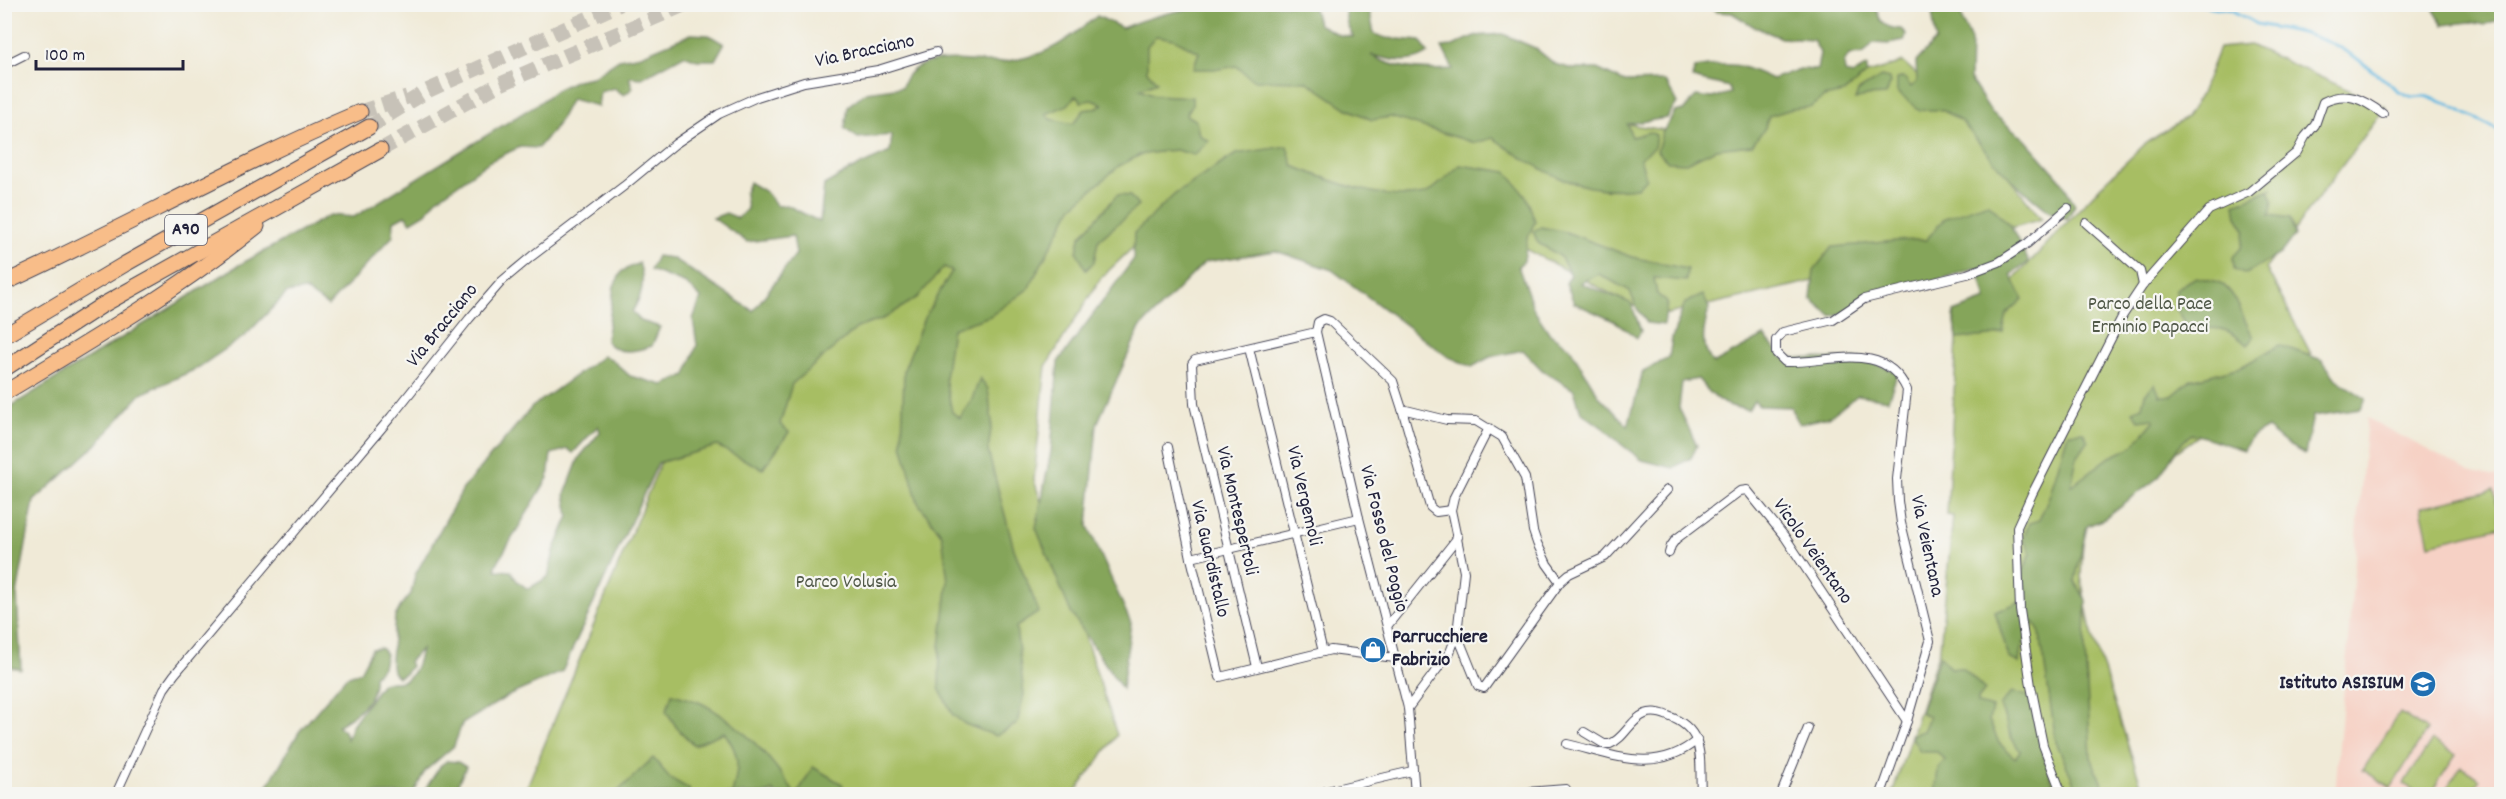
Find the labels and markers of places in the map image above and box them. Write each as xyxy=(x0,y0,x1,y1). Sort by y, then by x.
place label: Parrucchiere Fabrizio xyxy=(1392,624,1488,675)
shop icon: Parrucchiere Fabrizio xyxy=(1358,635,1388,665)
school or university icon: Istituto ASISIUM xyxy=(2408,669,2438,699)
place label: Istituto ASISIUM xyxy=(2279,670,2404,698)

